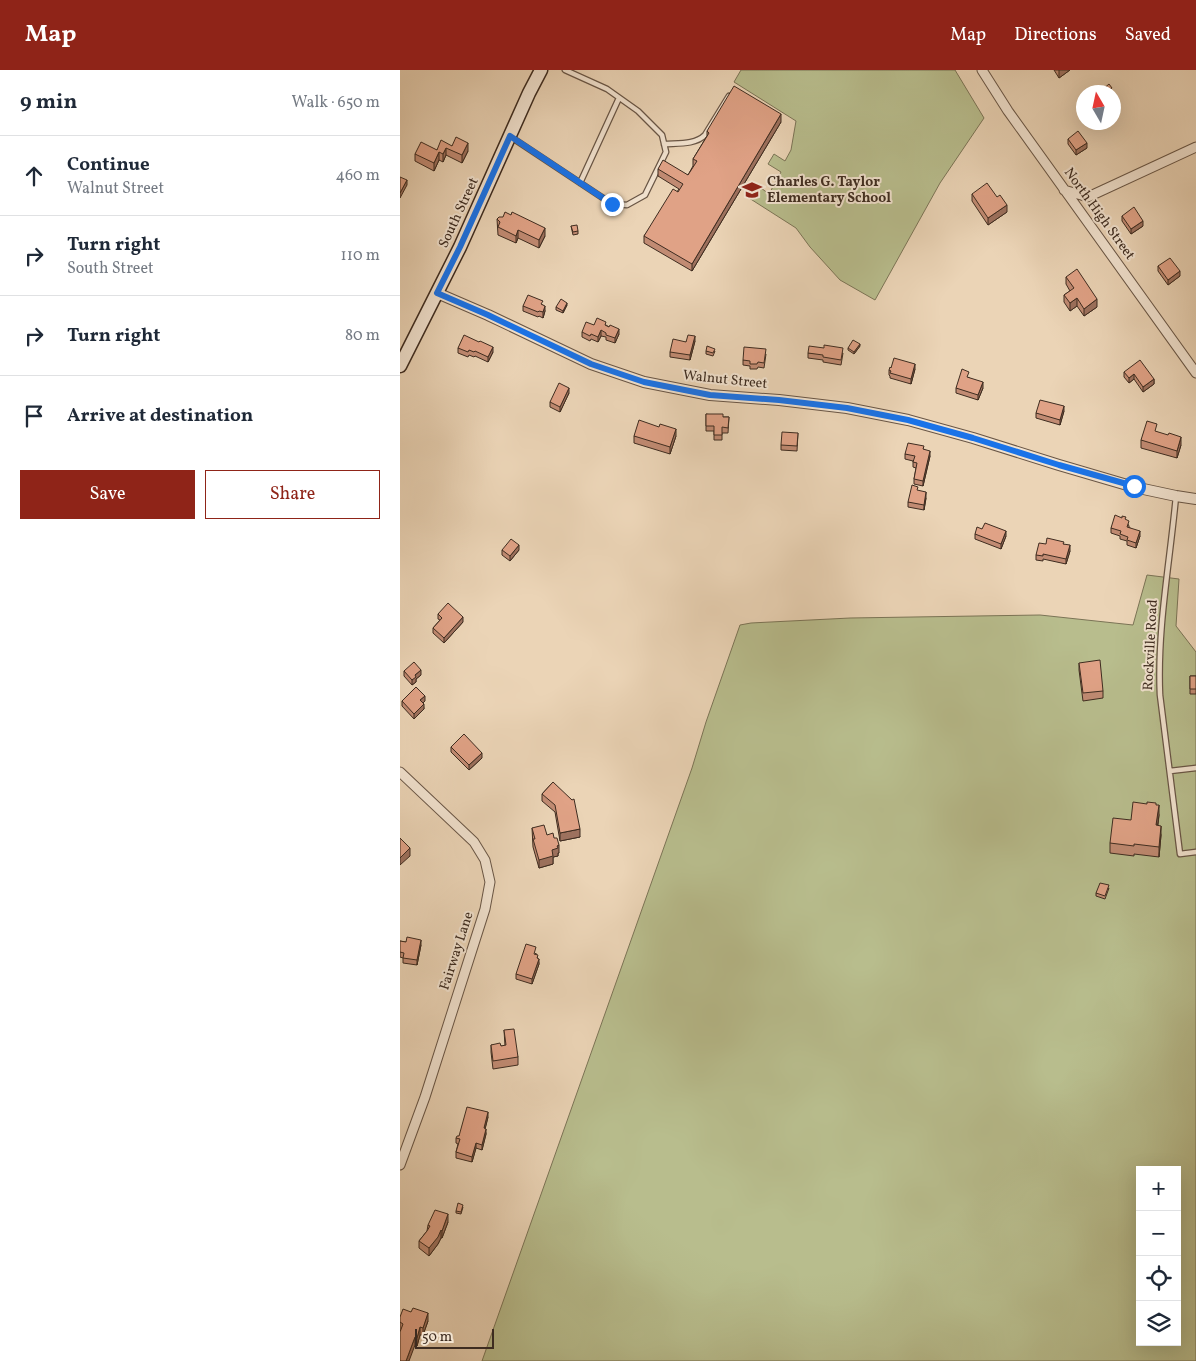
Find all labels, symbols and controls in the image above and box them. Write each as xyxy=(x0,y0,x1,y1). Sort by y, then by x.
text: Map xyxy=(25,18,76,52)
text: Map xyxy=(950,23,986,48)
text: Directions xyxy=(1014,23,1097,48)
text: Saved xyxy=(1125,23,1171,48)
north arrow xyxy=(1076,85,1121,130)
text: 9 min xyxy=(20,88,77,117)
text: Walk · 650 m xyxy=(292,92,380,114)
text: Continue xyxy=(67,152,150,178)
icon: ahead xyxy=(20,162,48,190)
street label: North High Street xyxy=(1059,164,1139,264)
text: 460 m xyxy=(336,165,380,187)
place label: Charles G. Taylor Elementary School xyxy=(767,173,891,208)
street label: South Street xyxy=(434,175,484,251)
text: Walnut Street xyxy=(67,178,164,200)
school or university icon: Charles G. Taylor Elementary School xyxy=(741,179,763,201)
route end xyxy=(601,193,624,216)
text: Turn right xyxy=(67,232,160,258)
icon: right xyxy=(20,242,48,270)
text: 110 m xyxy=(341,245,380,267)
text: South Street xyxy=(67,258,154,280)
icon: right xyxy=(20,322,48,350)
text: Turn right xyxy=(67,323,160,349)
text: 80 m xyxy=(345,325,380,347)
street label: Walnut Street xyxy=(682,366,768,394)
icon: arrive xyxy=(20,402,48,430)
text: Arrive at destination xyxy=(67,403,253,429)
button: Save xyxy=(20,470,195,519)
button: Share xyxy=(205,470,380,519)
route start xyxy=(1123,475,1146,498)
street label: Rockville Road xyxy=(1139,599,1163,691)
street label: Fairway Lane xyxy=(435,909,479,993)
map controls xyxy=(1136,1166,1181,1346)
button: + xyxy=(1136,1166,1181,1211)
button: − xyxy=(1136,1211,1181,1256)
button: locate xyxy=(1136,1256,1181,1301)
button: layers xyxy=(1136,1301,1181,1346)
scale bar xyxy=(415,1326,494,1349)
text: 50 m xyxy=(422,1328,452,1347)

